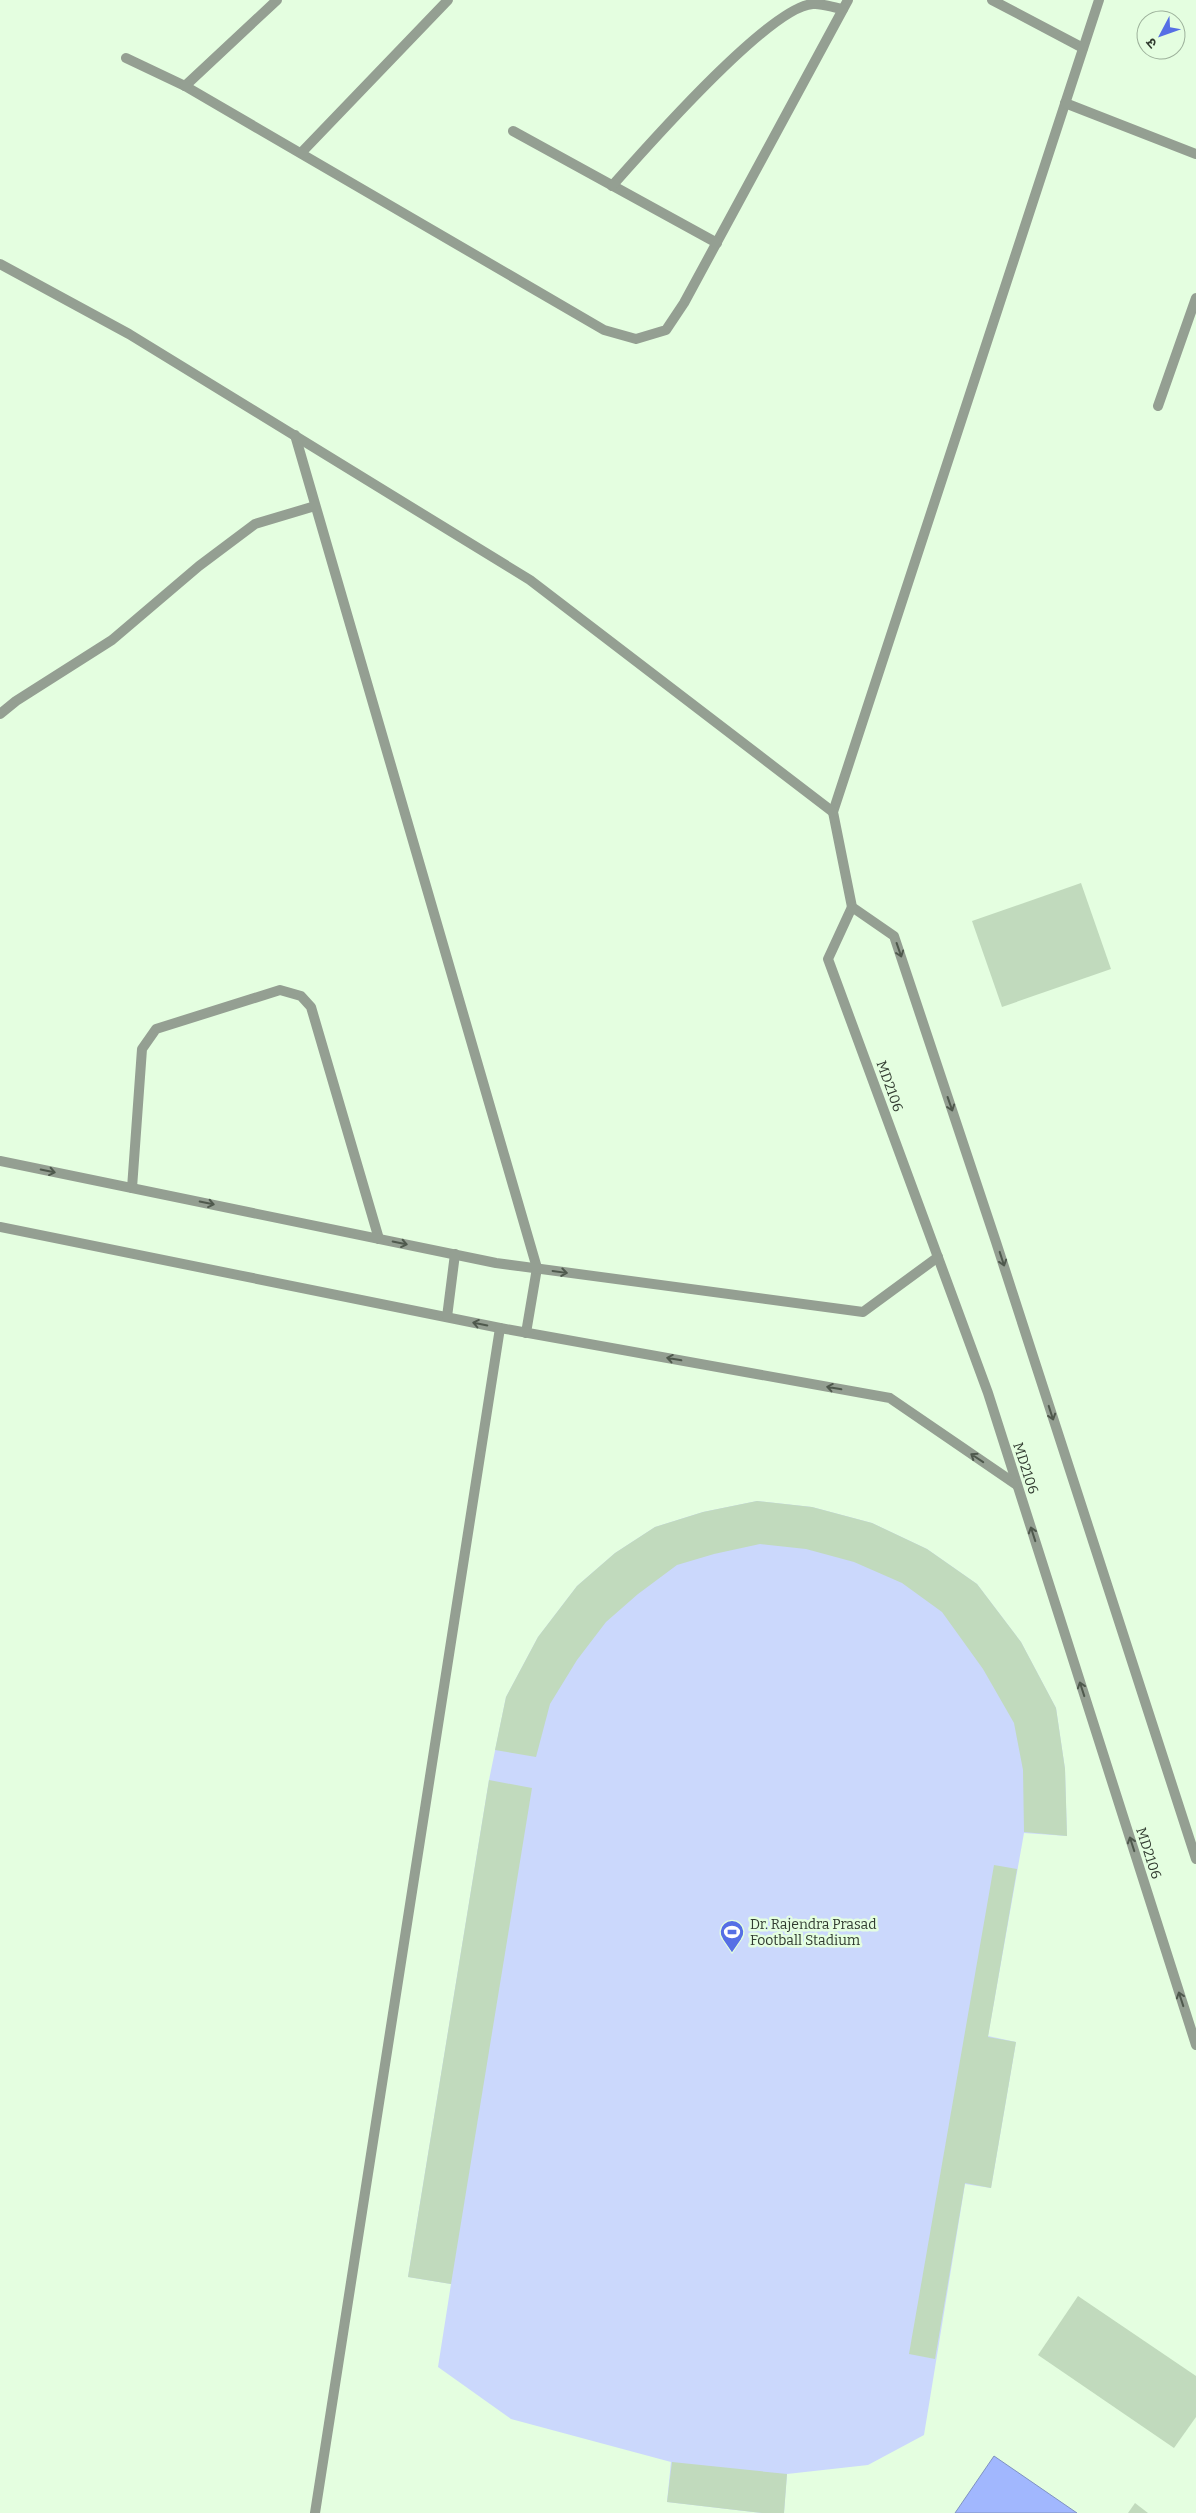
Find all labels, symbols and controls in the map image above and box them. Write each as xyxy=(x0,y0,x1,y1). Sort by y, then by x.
north arrow xyxy=(1136,10,1186,60)
text: उ xyxy=(1142,34,1161,52)
one-way arrow xyxy=(895,942,904,958)
street label: MD2106 xyxy=(872,1058,907,1114)
one-way arrow xyxy=(946,1096,956,1112)
one-way arrow xyxy=(39,1166,55,1176)
one-way arrow xyxy=(198,1199,214,1209)
one-way arrow xyxy=(392,1239,408,1249)
one-way arrow xyxy=(997,1250,1007,1266)
one-way arrow xyxy=(552,1267,568,1277)
one-way arrow xyxy=(472,1319,488,1328)
one-way arrow xyxy=(666,1354,682,1364)
one-way arrow xyxy=(826,1382,842,1392)
one-way arrow xyxy=(1047,1405,1057,1421)
street label: MD2106 xyxy=(1009,1440,1042,1496)
one-way arrow xyxy=(970,1453,984,1463)
one-way arrow xyxy=(1028,1527,1037,1543)
one-way arrow xyxy=(1077,1682,1087,1698)
street label: MD2106 xyxy=(1132,1825,1165,1881)
one-way arrow xyxy=(1126,1836,1136,1852)
place label: Dr. Rajendra Prasad Football Stadium xyxy=(750,1916,877,1949)
sports icon: Dr. Rajendra Prasad Football Stadium xyxy=(719,1919,745,1953)
one-way arrow xyxy=(1176,1991,1186,2007)

